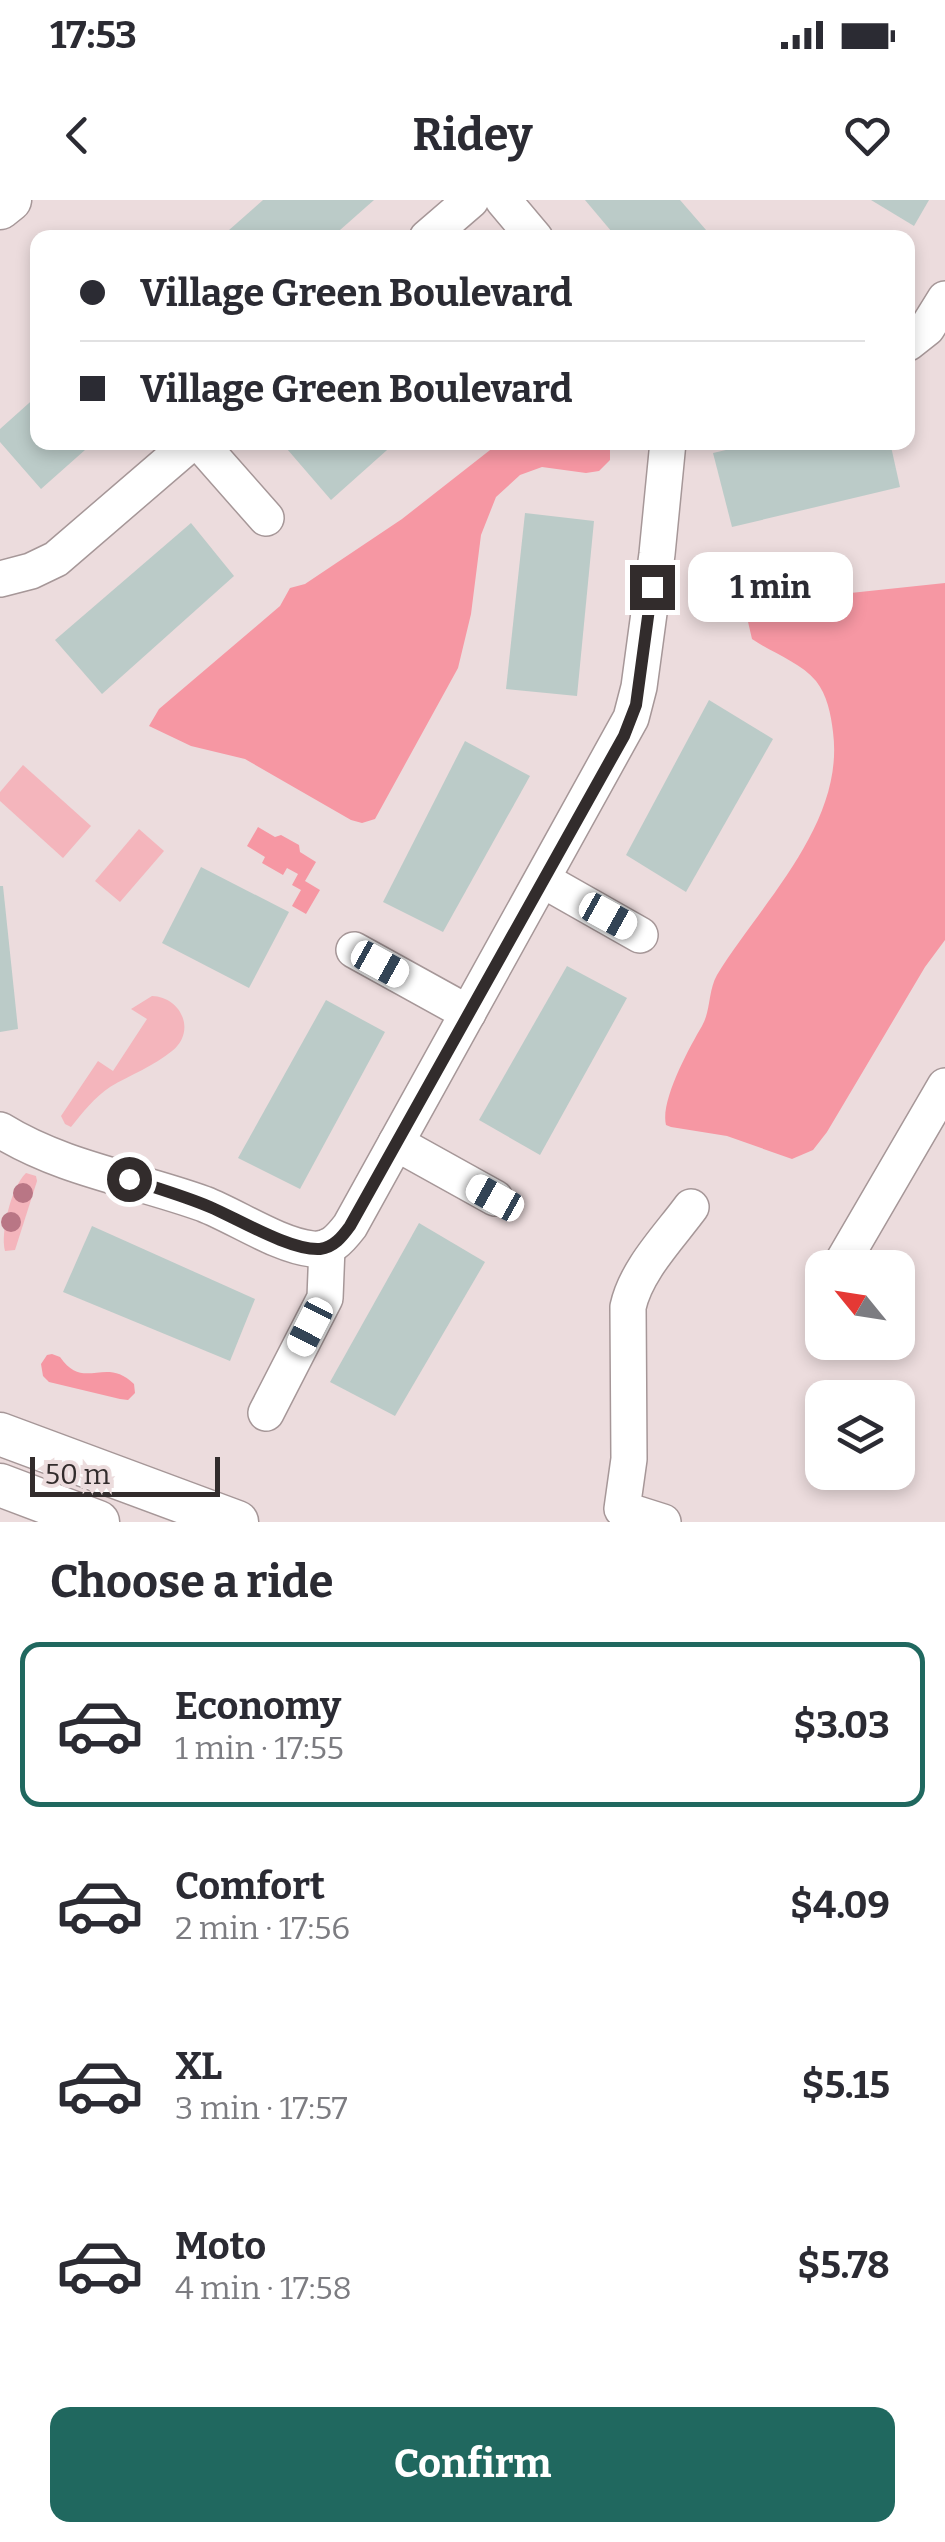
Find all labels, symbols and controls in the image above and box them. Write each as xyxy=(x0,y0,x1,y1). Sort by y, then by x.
text: 17:53 xyxy=(50,12,137,58)
icon: back xyxy=(50,108,105,163)
text: Ridey xyxy=(412,108,533,162)
icon: heart xyxy=(840,108,895,163)
text: Village Green Boulevard xyxy=(140,270,573,316)
text: Village Green Boulevard xyxy=(140,366,573,412)
callout: 1 min xyxy=(687,552,852,622)
route end xyxy=(630,565,675,610)
text: 1 min xyxy=(730,568,811,606)
car xyxy=(574,888,642,944)
car xyxy=(346,936,414,992)
route start xyxy=(107,1157,152,1202)
car xyxy=(461,1170,529,1226)
north arrow xyxy=(805,1250,915,1360)
map controls xyxy=(805,1250,915,1490)
car xyxy=(283,1293,337,1361)
button: layers xyxy=(805,1380,915,1490)
scale bar xyxy=(30,1452,220,1496)
text: 50 m xyxy=(45,1458,110,1491)
text: Choose a ride xyxy=(50,1555,333,1609)
icon: car xyxy=(55,1680,145,1770)
text: Economy xyxy=(175,1683,341,1729)
text: $3.03 xyxy=(793,1702,890,1748)
text: 1 min · 17:55 xyxy=(175,1729,344,1767)
icon: car xyxy=(55,1860,145,1950)
text: Comfort xyxy=(175,1863,325,1909)
text: $4.09 xyxy=(790,1882,890,1928)
text: 2 min · 17:56 xyxy=(175,1909,350,1947)
icon: car xyxy=(55,2040,145,2130)
text: XL xyxy=(175,2043,222,2089)
text: $5.15 xyxy=(801,2062,890,2108)
text: 3 min · 17:57 xyxy=(175,2089,348,2127)
icon: car xyxy=(55,2220,145,2310)
text: Moto xyxy=(175,2223,266,2269)
text: $5.78 xyxy=(797,2242,890,2288)
text: 4 min · 17:58 xyxy=(175,2269,352,2307)
button: Confirm xyxy=(50,2407,895,2522)

